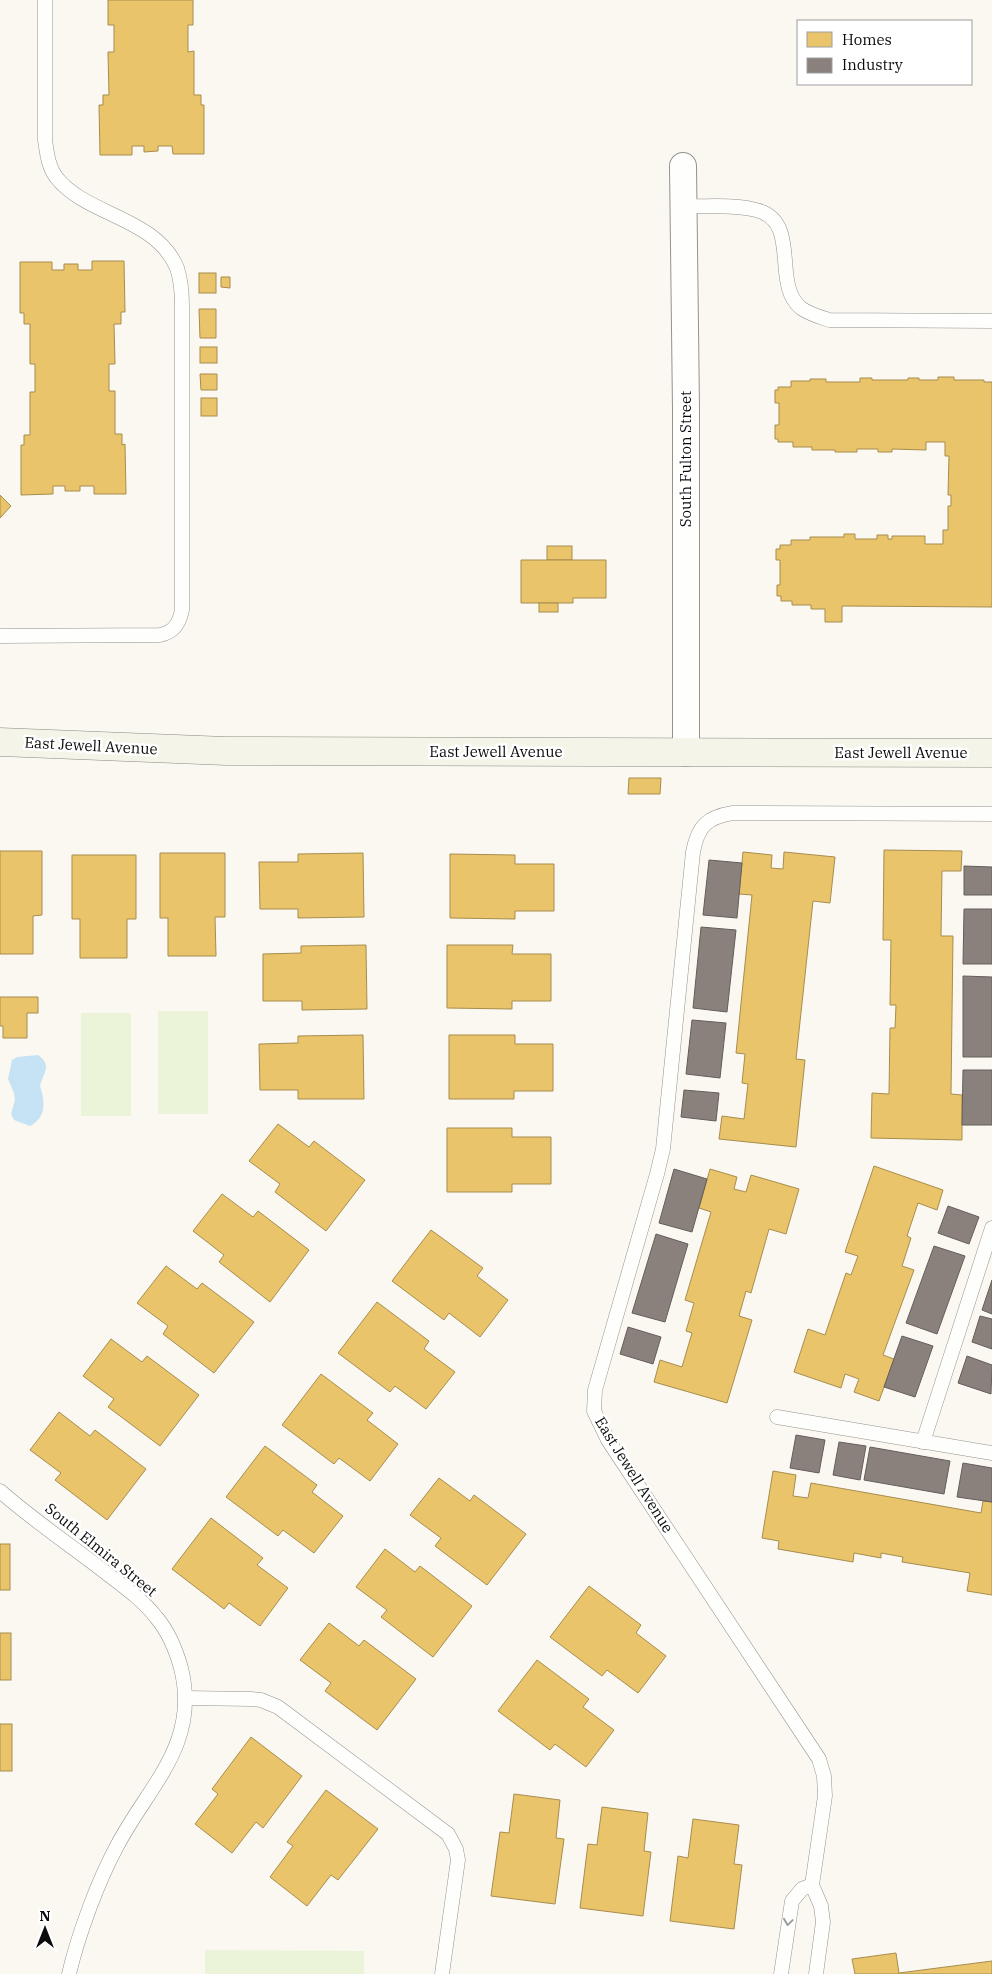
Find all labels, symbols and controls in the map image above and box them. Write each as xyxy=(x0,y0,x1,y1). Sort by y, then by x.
legend xyxy=(797,20,972,85)
text: Homes xyxy=(842,30,892,49)
text: Industry xyxy=(842,55,903,74)
street label: South Fulton Street xyxy=(676,391,695,527)
street label: East Jewell Avenue xyxy=(24,733,158,758)
street label: East Jewell Avenue xyxy=(429,742,563,761)
street label: East Jewell Avenue xyxy=(834,743,968,762)
street label: East Jewell Avenue xyxy=(591,1413,678,1536)
street label: South Elmira Street xyxy=(42,1499,161,1601)
north arrow xyxy=(20,1904,70,1954)
text: N xyxy=(39,1907,51,1925)
one-way arrow xyxy=(783,1919,794,1927)

